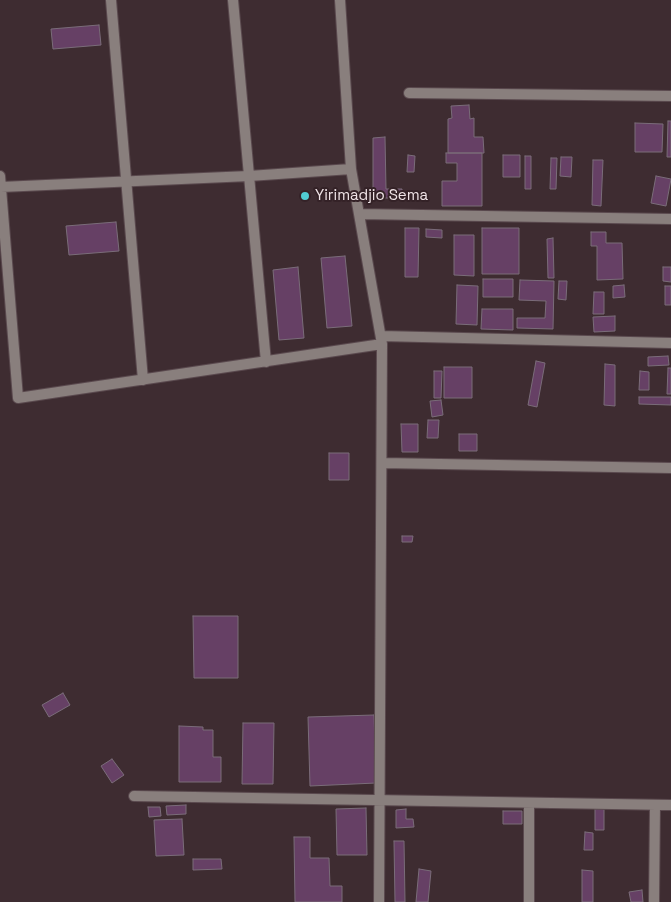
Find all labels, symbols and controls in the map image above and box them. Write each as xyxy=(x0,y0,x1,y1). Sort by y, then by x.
place label: Yirimadjio Sema xyxy=(315,187,428,205)
marker: Yirimadjio Sema xyxy=(299,190,311,202)

